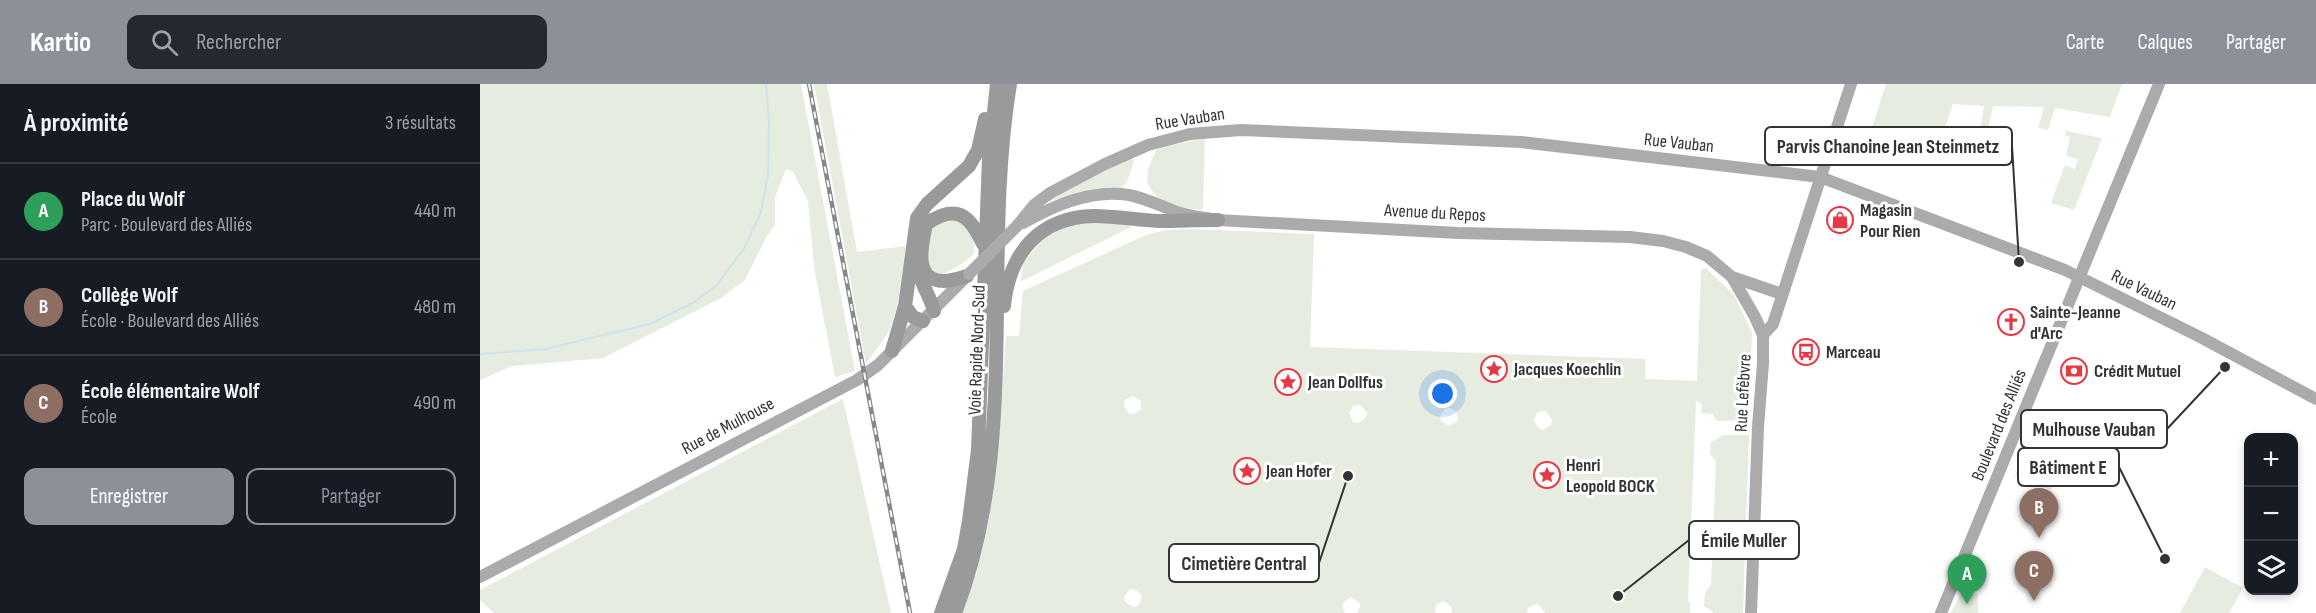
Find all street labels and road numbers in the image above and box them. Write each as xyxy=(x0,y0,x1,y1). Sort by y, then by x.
street label: Rue Vauban xyxy=(1154,103,1226,135)
street label: Rue Vauban xyxy=(1643,129,1715,157)
street label: Avenue du Repos xyxy=(1383,200,1486,226)
street label: Rue Vauban xyxy=(2108,265,2180,315)
street label: Voie Rapide Nord-Sud xyxy=(964,285,990,415)
street label: Rue Lefèbvre xyxy=(1730,353,1756,433)
street label: Boulevard des Alliés xyxy=(1967,366,2031,484)
street label: Rue de Mulhouse xyxy=(678,393,778,459)

